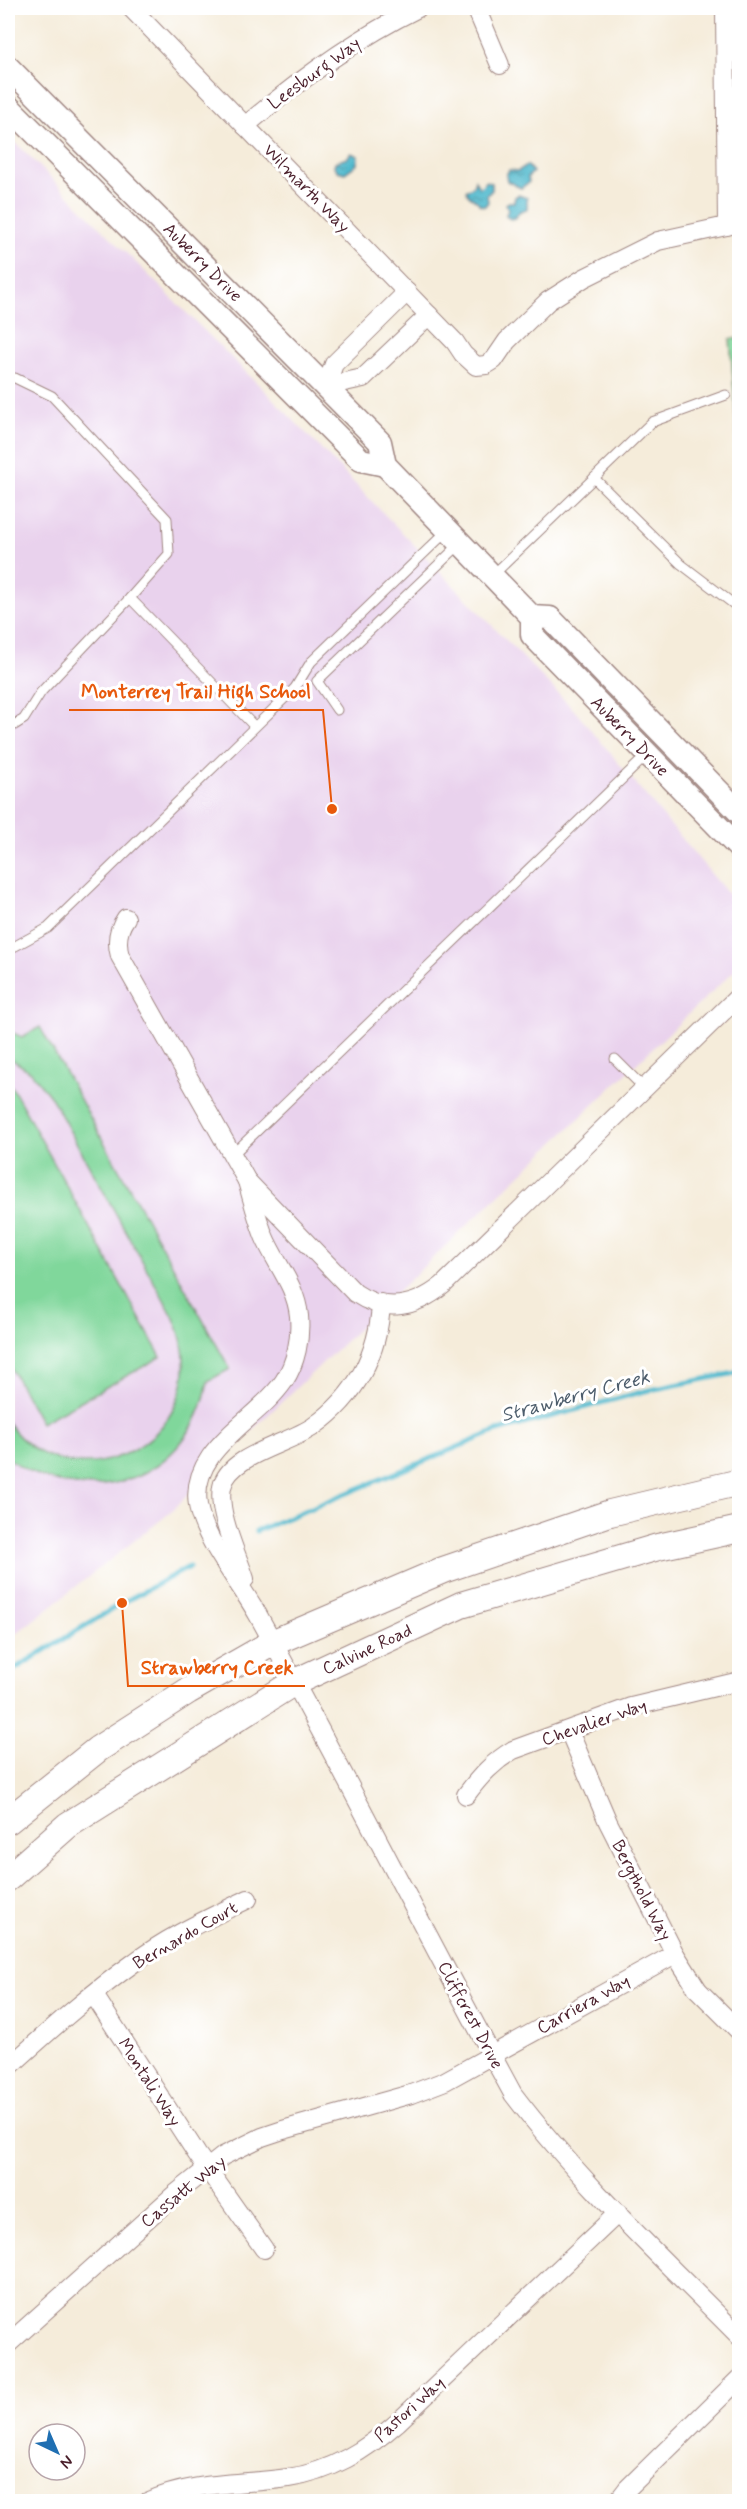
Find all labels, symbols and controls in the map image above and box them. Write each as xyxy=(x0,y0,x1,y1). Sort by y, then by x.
street label: Leesburg Way xyxy=(263,32,367,117)
street label: Wilmarth Way xyxy=(258,139,355,239)
street label: Auberry Drive xyxy=(157,218,247,308)
callout: Monterrey Trail High School xyxy=(69,672,323,710)
text: Monterrey Trail High School xyxy=(81,679,311,708)
street label: Auberry Drive xyxy=(585,691,674,782)
water label: Strawberry Creek xyxy=(498,1364,653,1429)
street label: Calvine Road xyxy=(319,1619,416,1681)
callout: Strawberry Creek xyxy=(128,1648,305,1686)
text: Strawberry Creek xyxy=(141,1655,293,1682)
street label: Chevalier Way xyxy=(539,1694,650,1752)
street label: Bergthold Way xyxy=(605,1836,677,1945)
street label: Bernardo Court xyxy=(129,1896,243,1976)
street label: Cliffcrest Drive xyxy=(432,1957,509,2074)
street label: Carriera Way xyxy=(533,1969,634,2040)
street label: Montali Way xyxy=(112,2034,187,2131)
street label: Cassatt Way xyxy=(136,2150,231,2234)
street label: Pastori Way xyxy=(369,2371,450,2448)
north arrow xyxy=(27,2422,87,2482)
text: N xyxy=(55,2450,78,2473)

